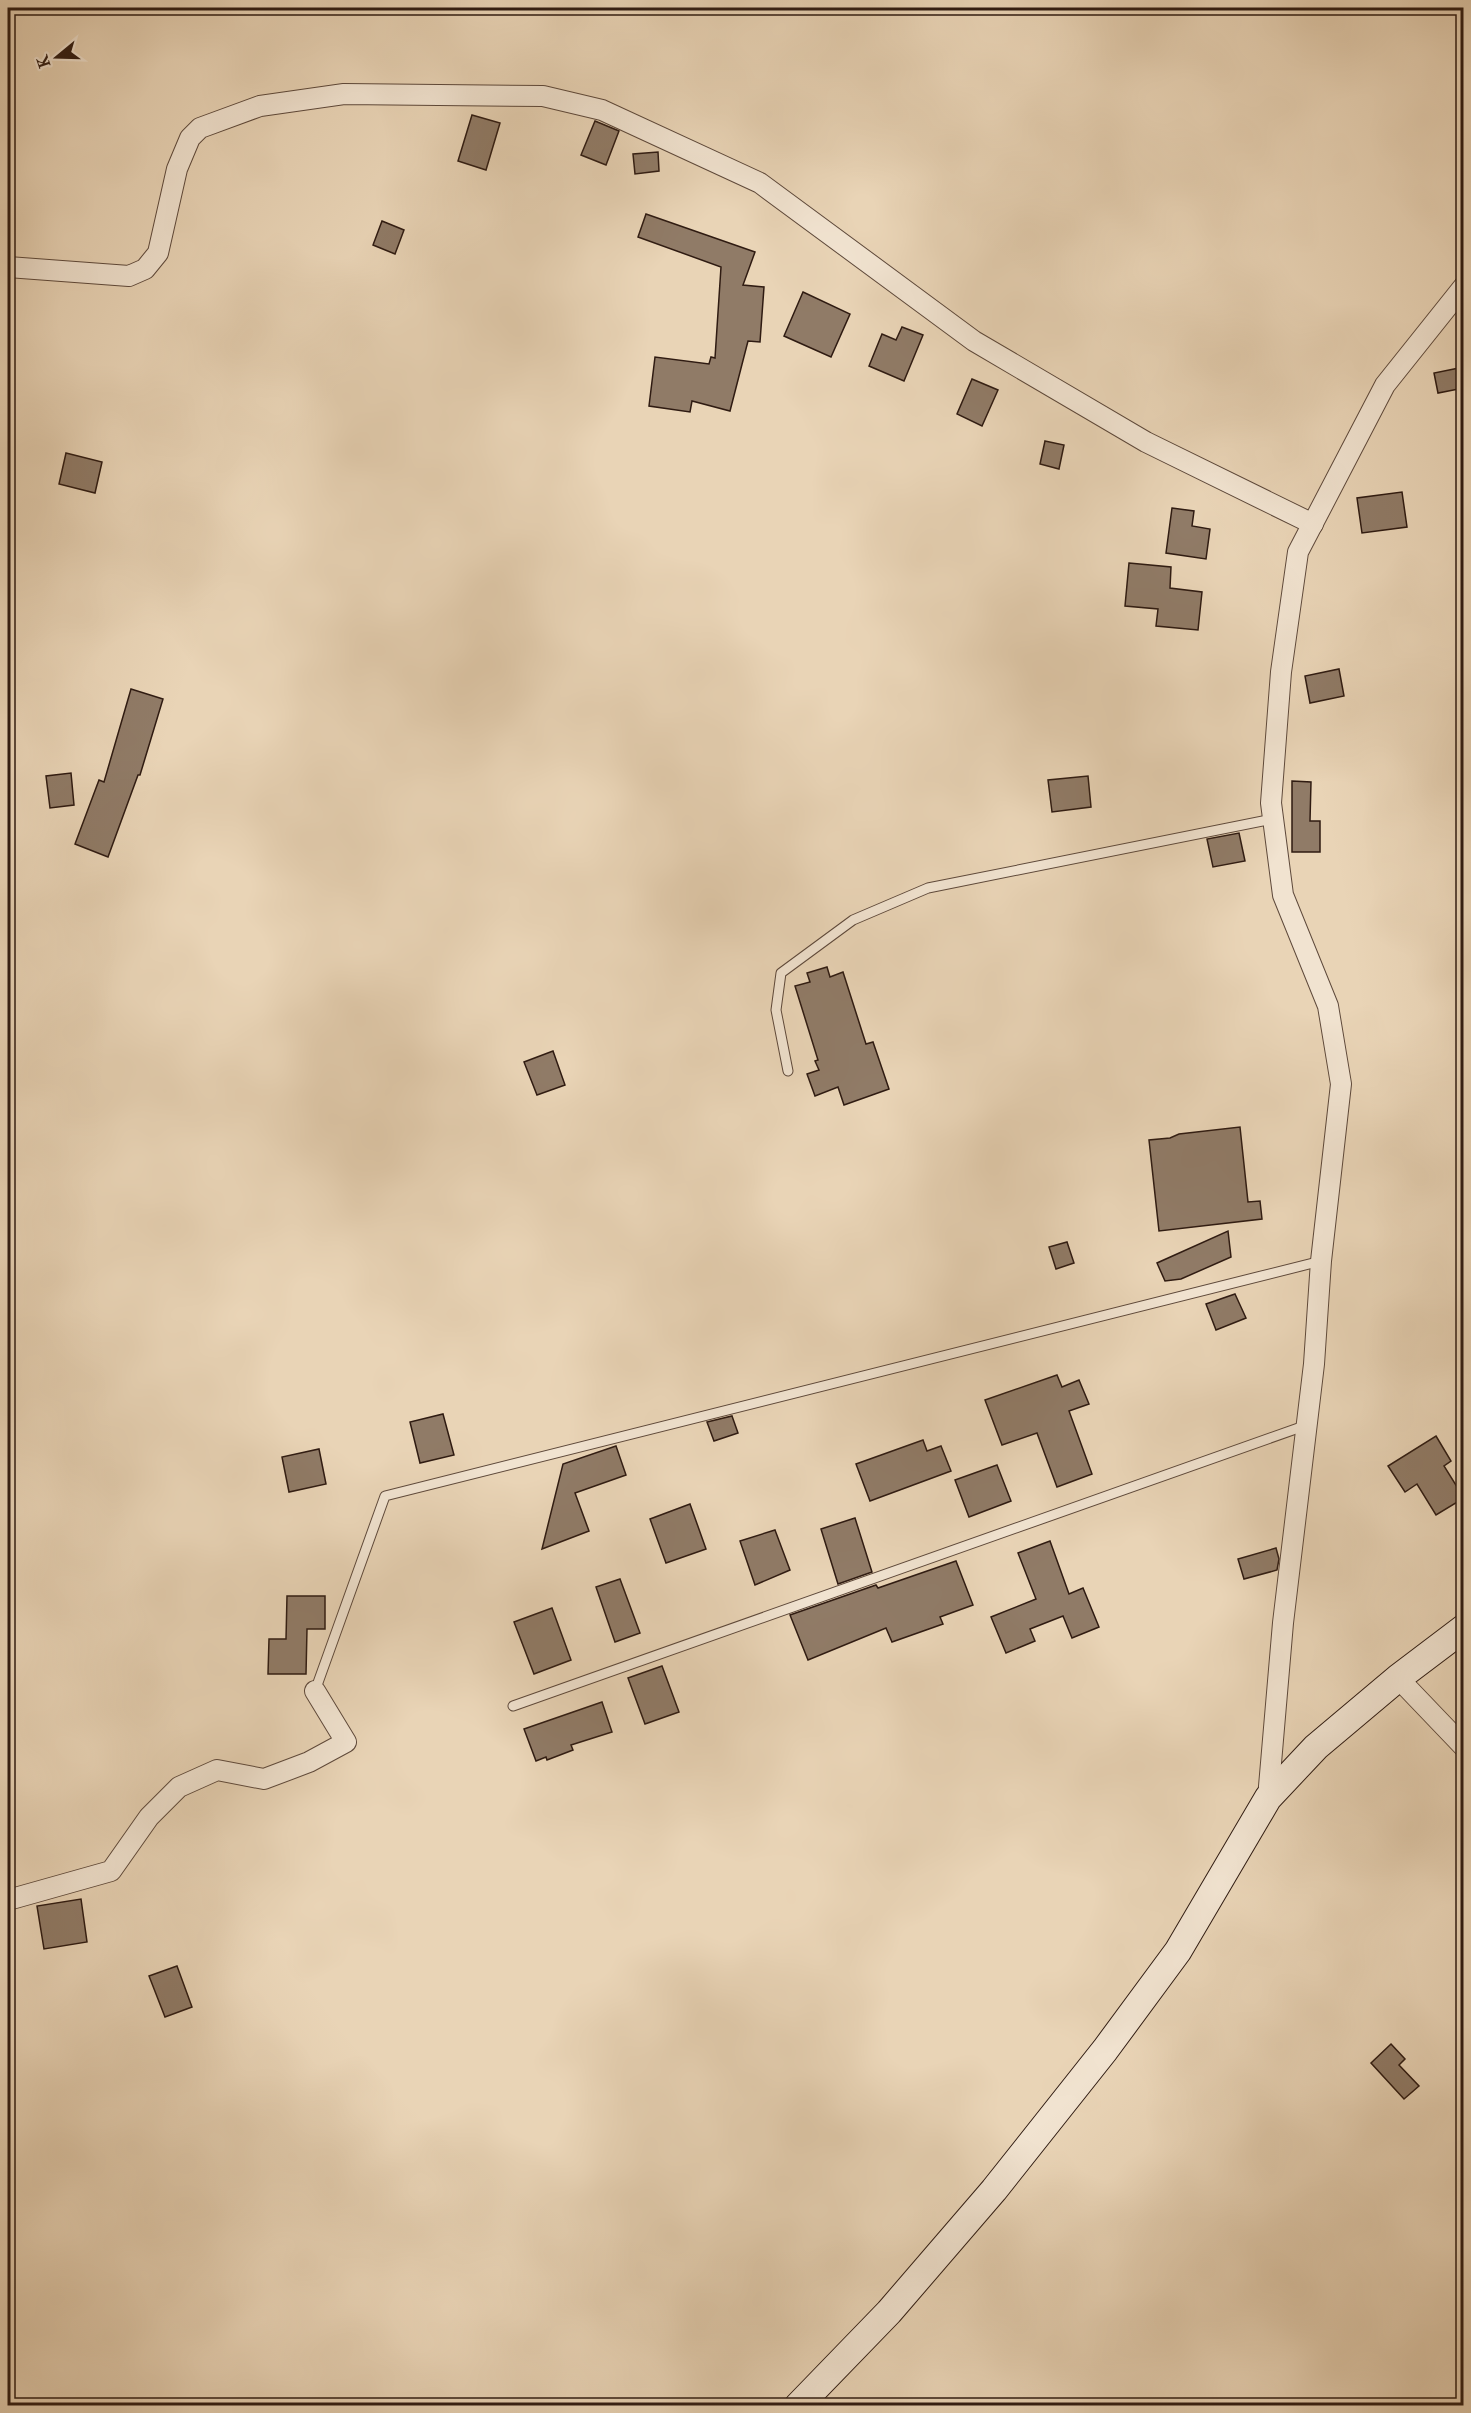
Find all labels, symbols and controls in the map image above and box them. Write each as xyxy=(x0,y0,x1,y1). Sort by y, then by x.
north arrow xyxy=(27,27,87,87)
text: K xyxy=(32,52,54,70)

